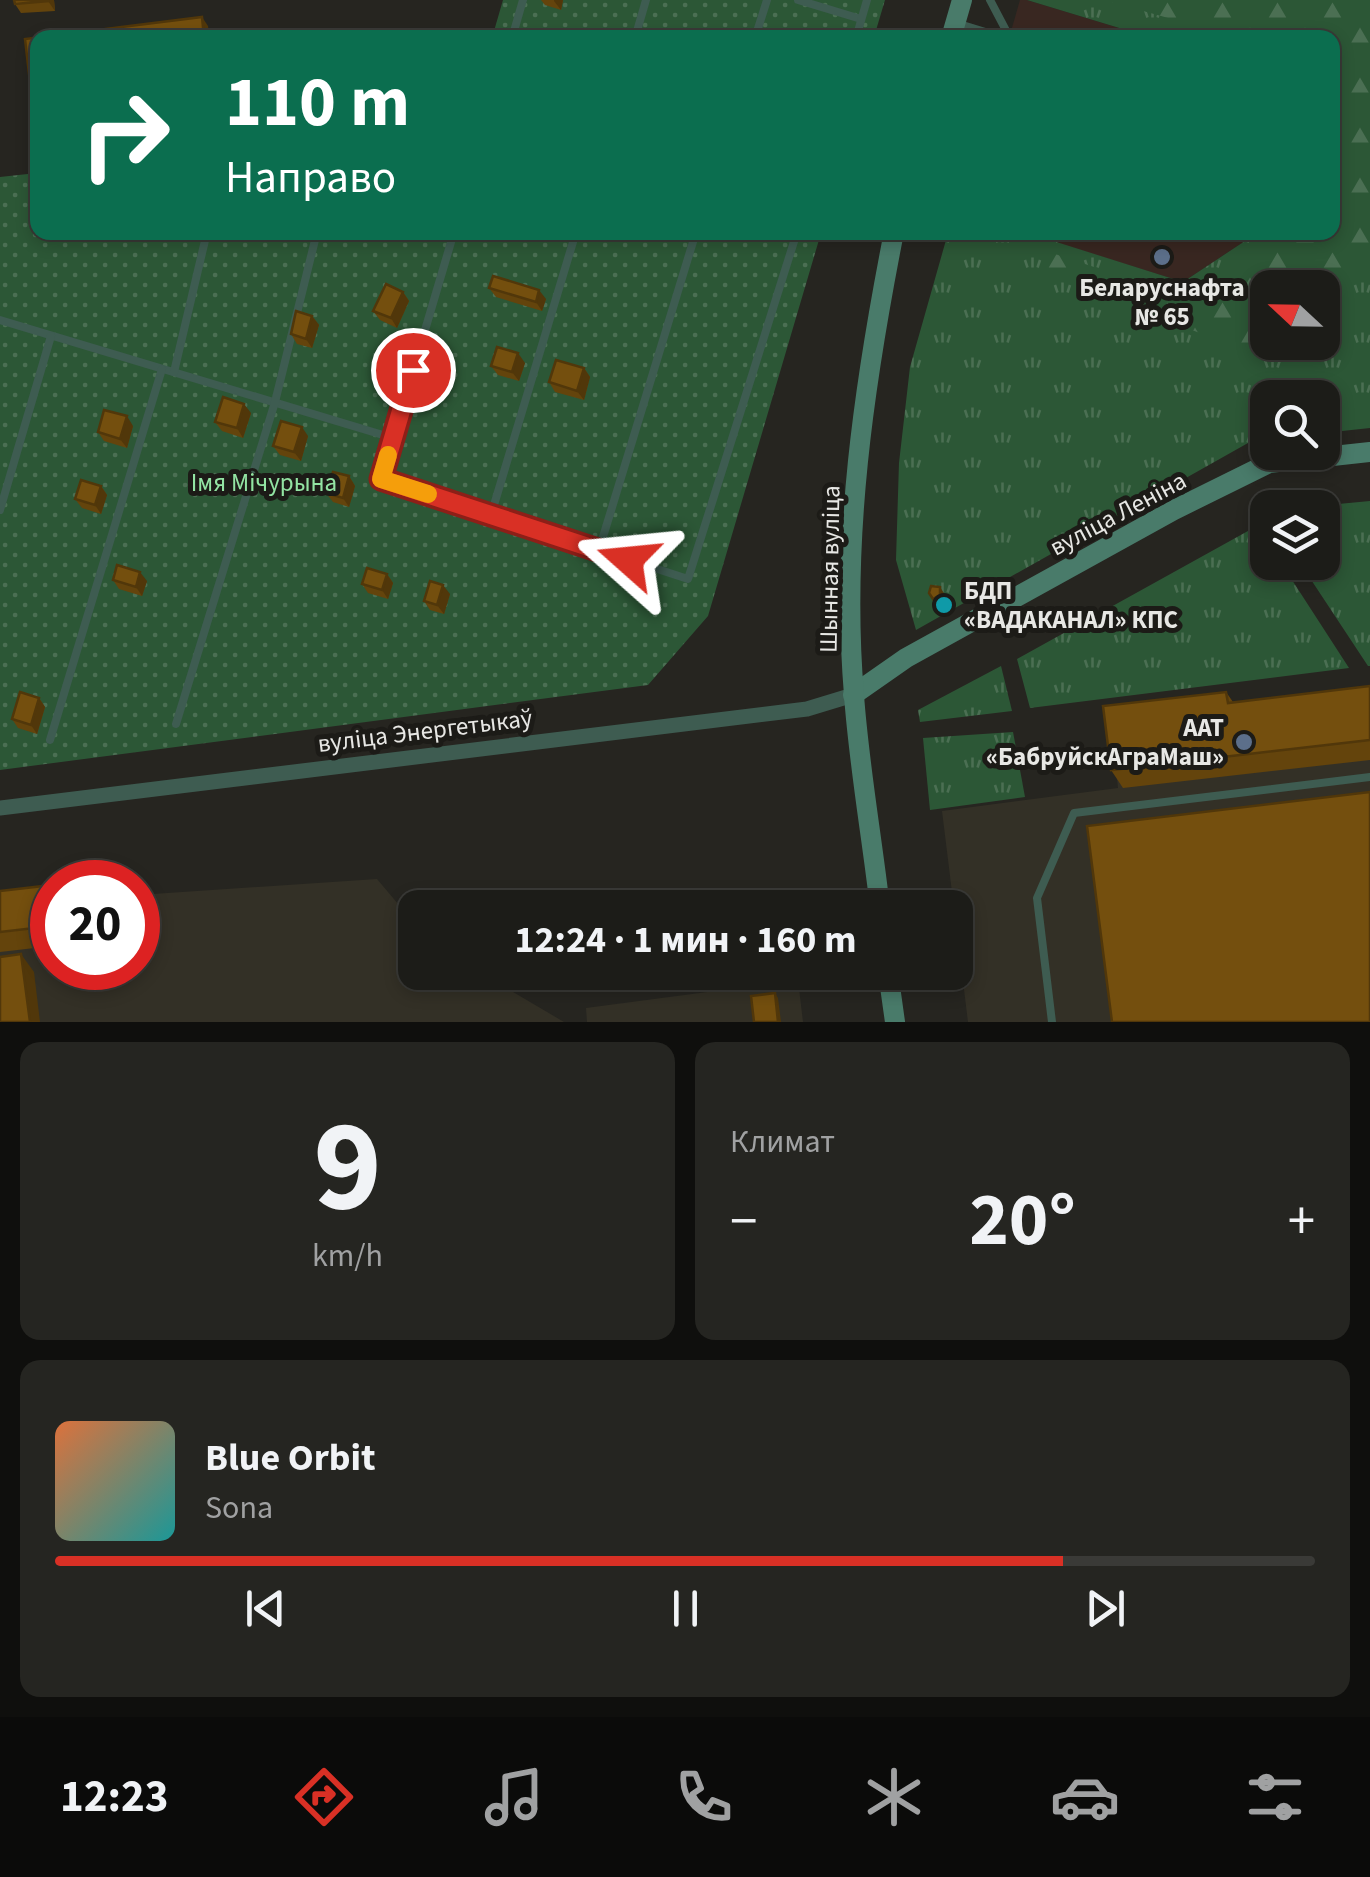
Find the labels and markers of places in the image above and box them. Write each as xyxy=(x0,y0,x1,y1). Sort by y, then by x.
marker: Беларуснафта № 65 xyxy=(1151,246,1173,268)
place label: Беларуснафта № 65 xyxy=(1079,270,1245,335)
pin xyxy=(371,328,456,413)
place label: БДП «ВАДАКАНАЛ» КПС xyxy=(964,573,1178,638)
marker: БДП «ВАДАКАНАЛ» КПС xyxy=(933,594,955,616)
place label: ААТ «БабруйскАграМаш» xyxy=(986,710,1224,775)
marker: ААТ «БабруйскАграМаш» xyxy=(1233,731,1255,753)

